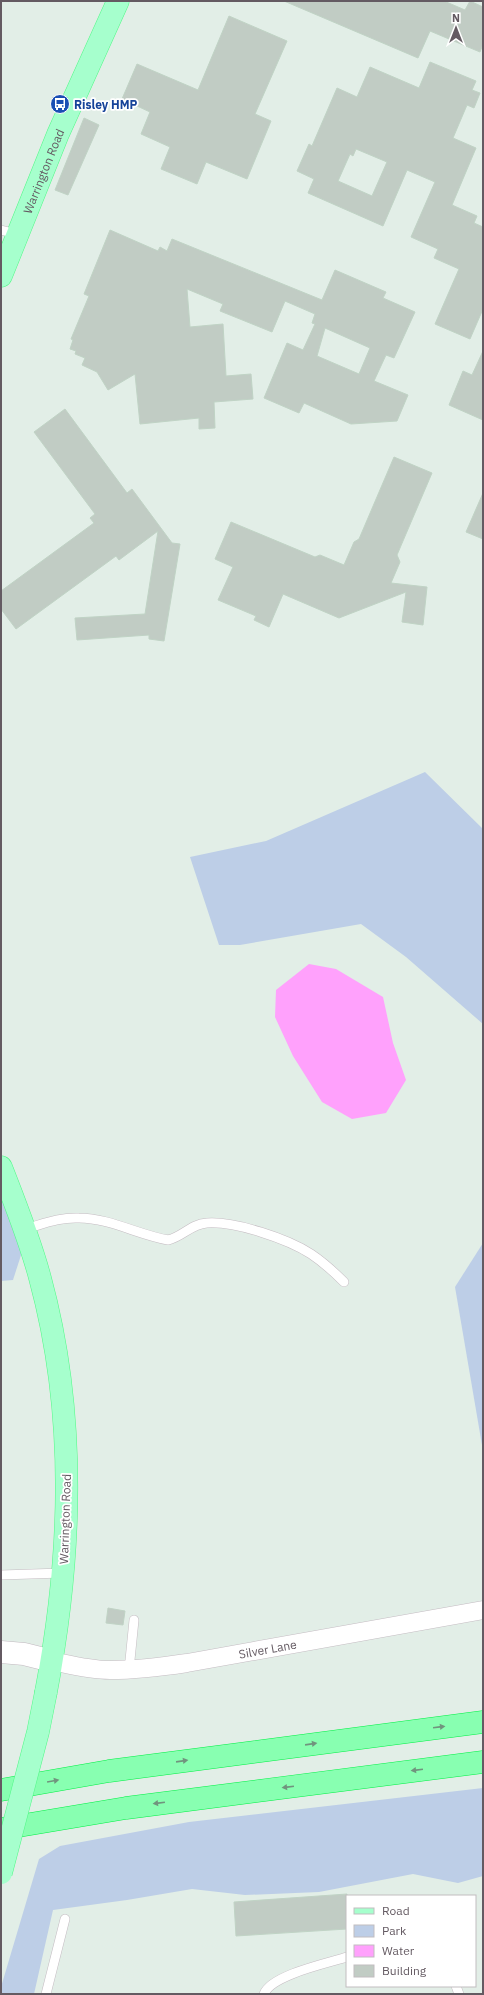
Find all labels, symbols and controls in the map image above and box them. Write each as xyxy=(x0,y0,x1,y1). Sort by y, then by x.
north arrow xyxy=(436,8,476,48)
text: N xyxy=(452,11,460,25)
bus stop icon: Risley HMP xyxy=(49,93,71,115)
place label: Risley HMP xyxy=(74,97,138,112)
street label: Warrington Road xyxy=(19,126,67,216)
street label: Warrington Road xyxy=(56,1474,74,1564)
street label: Silver Lane xyxy=(237,1636,298,1661)
one-way arrow xyxy=(433,1724,445,1730)
one-way arrow xyxy=(304,1741,317,1747)
one-way arrow xyxy=(176,1758,188,1764)
one-way arrow xyxy=(410,1767,423,1773)
one-way arrow xyxy=(47,1777,59,1783)
one-way arrow xyxy=(282,1784,294,1790)
one-way arrow xyxy=(153,1800,165,1807)
legend xyxy=(346,1895,476,1987)
text: Road xyxy=(382,1903,410,1918)
text: Park xyxy=(382,1923,407,1938)
text: Water xyxy=(382,1943,415,1958)
text: Building xyxy=(382,1963,427,1978)

